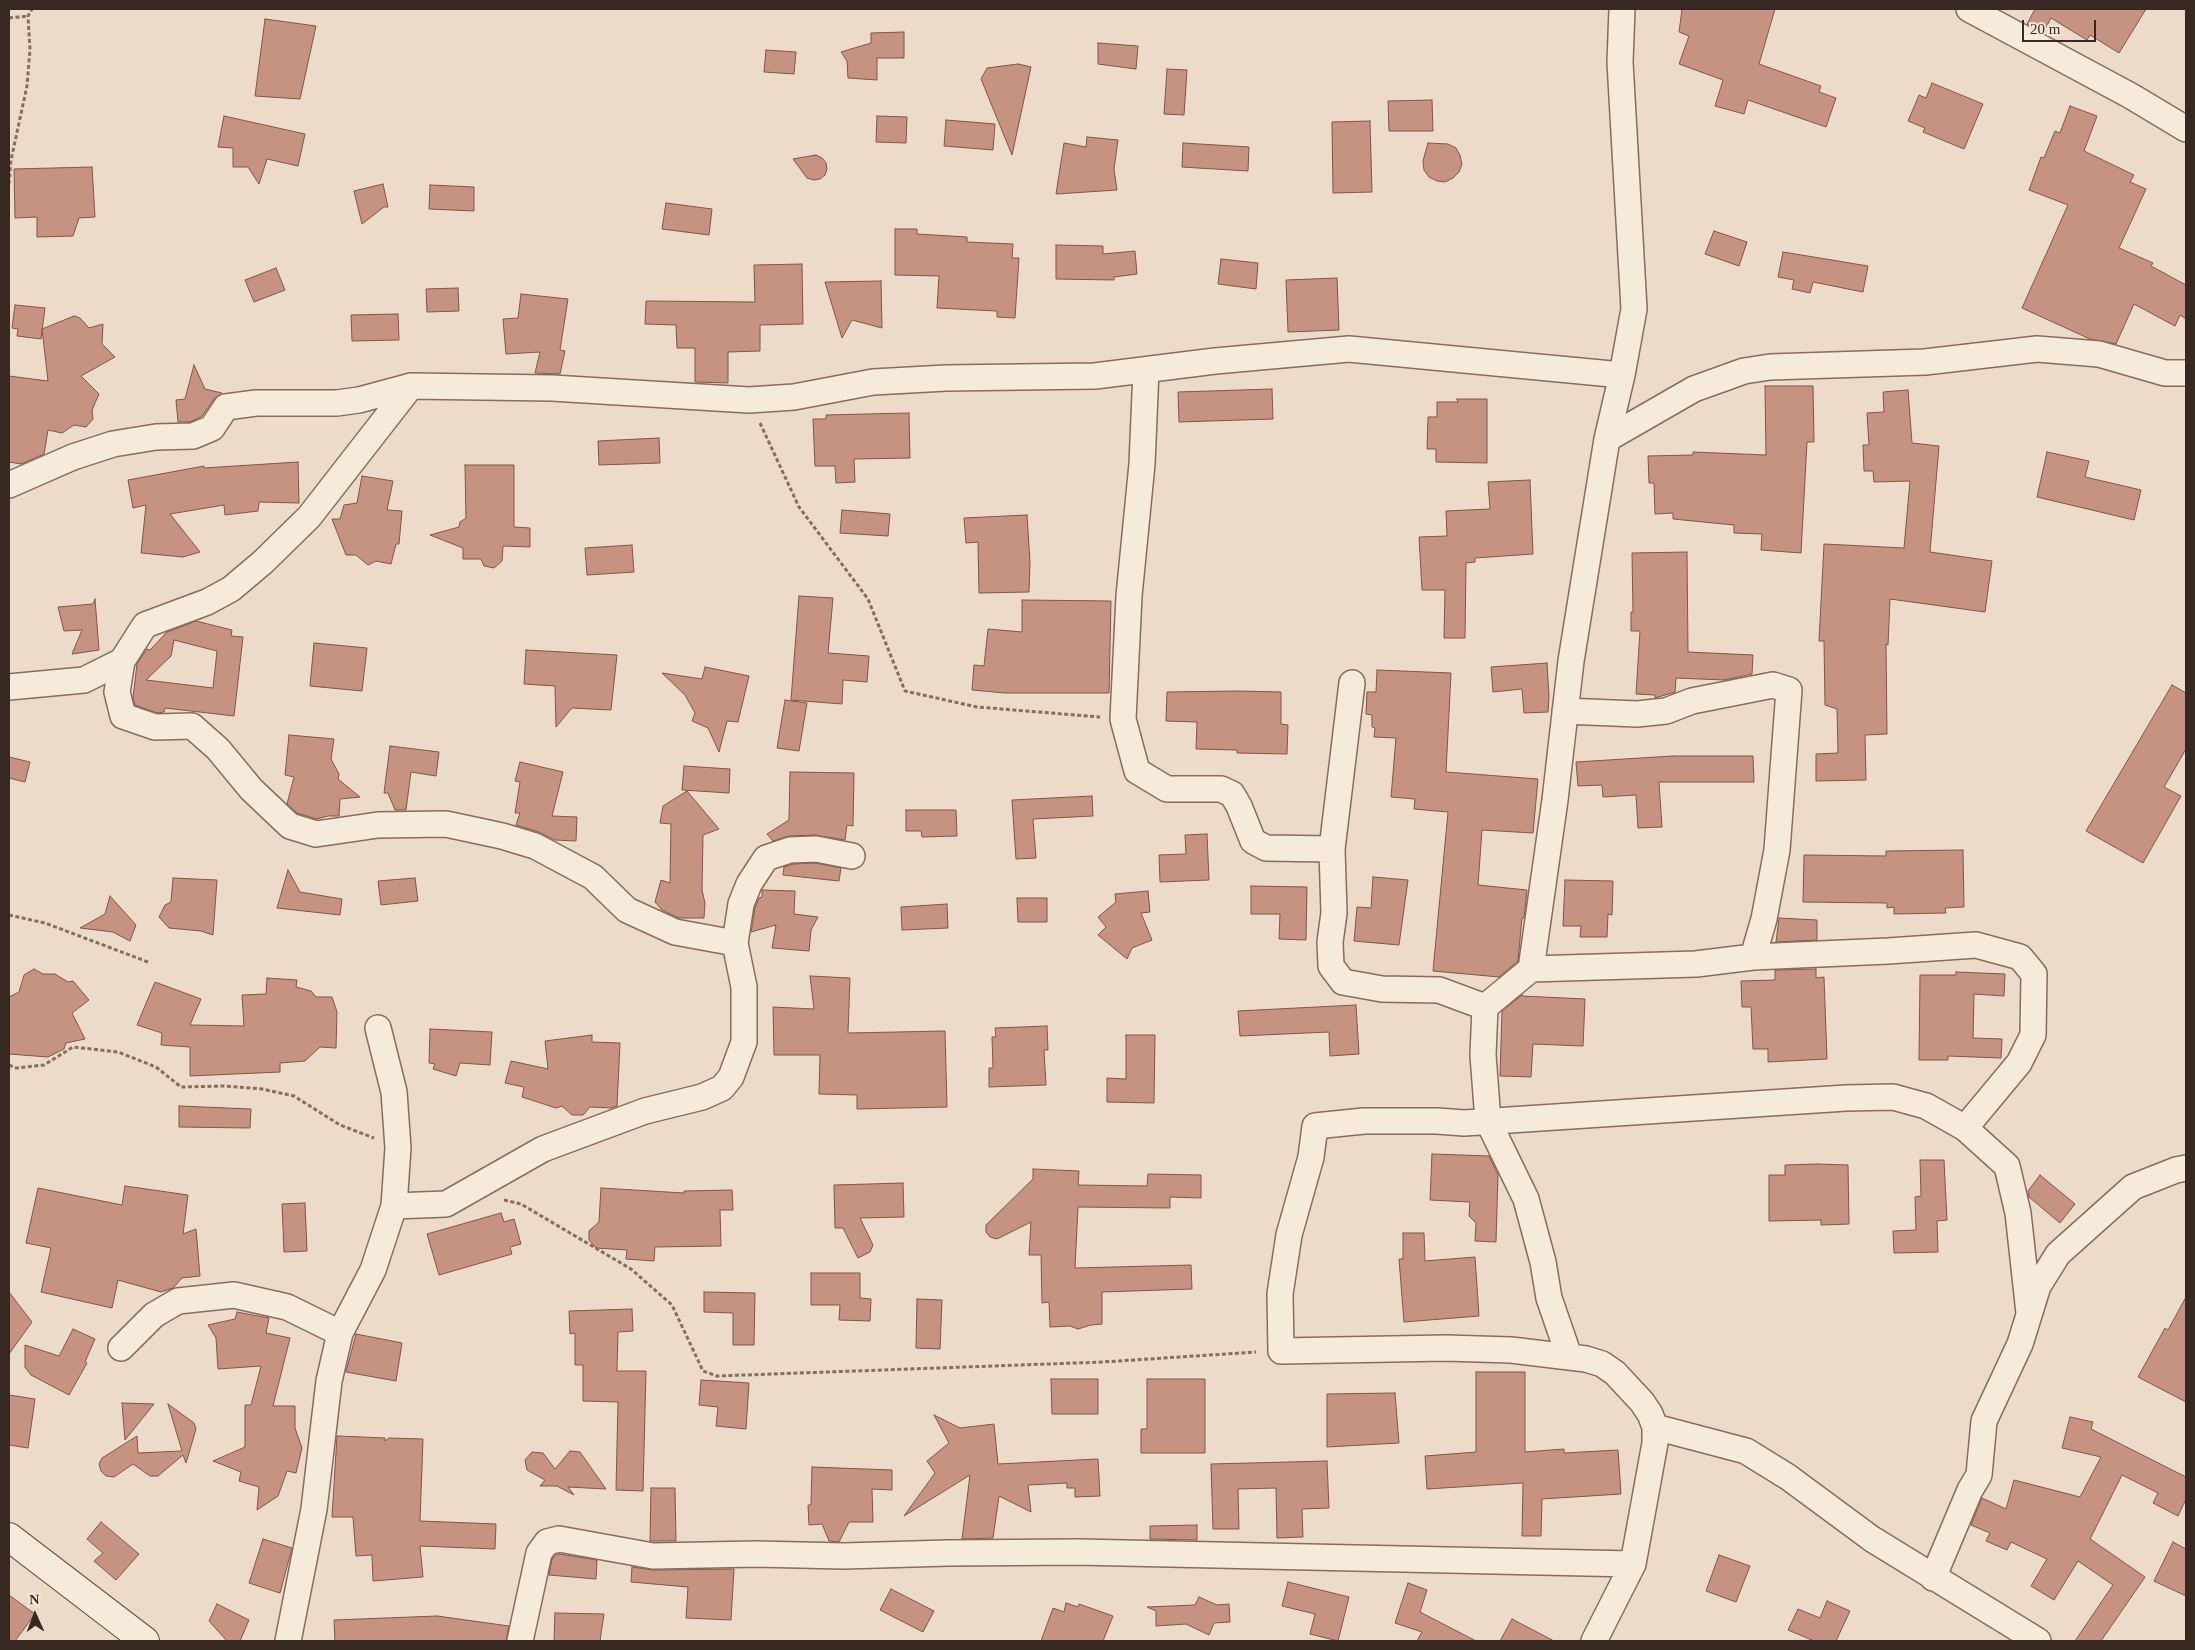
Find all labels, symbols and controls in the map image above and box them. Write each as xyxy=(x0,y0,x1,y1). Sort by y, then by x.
scale bar xyxy=(2025,10,2099,42)
text: 20 m xyxy=(2030,21,2060,37)
north arrow xyxy=(10,1590,60,1640)
text: N xyxy=(29,1592,40,1607)

